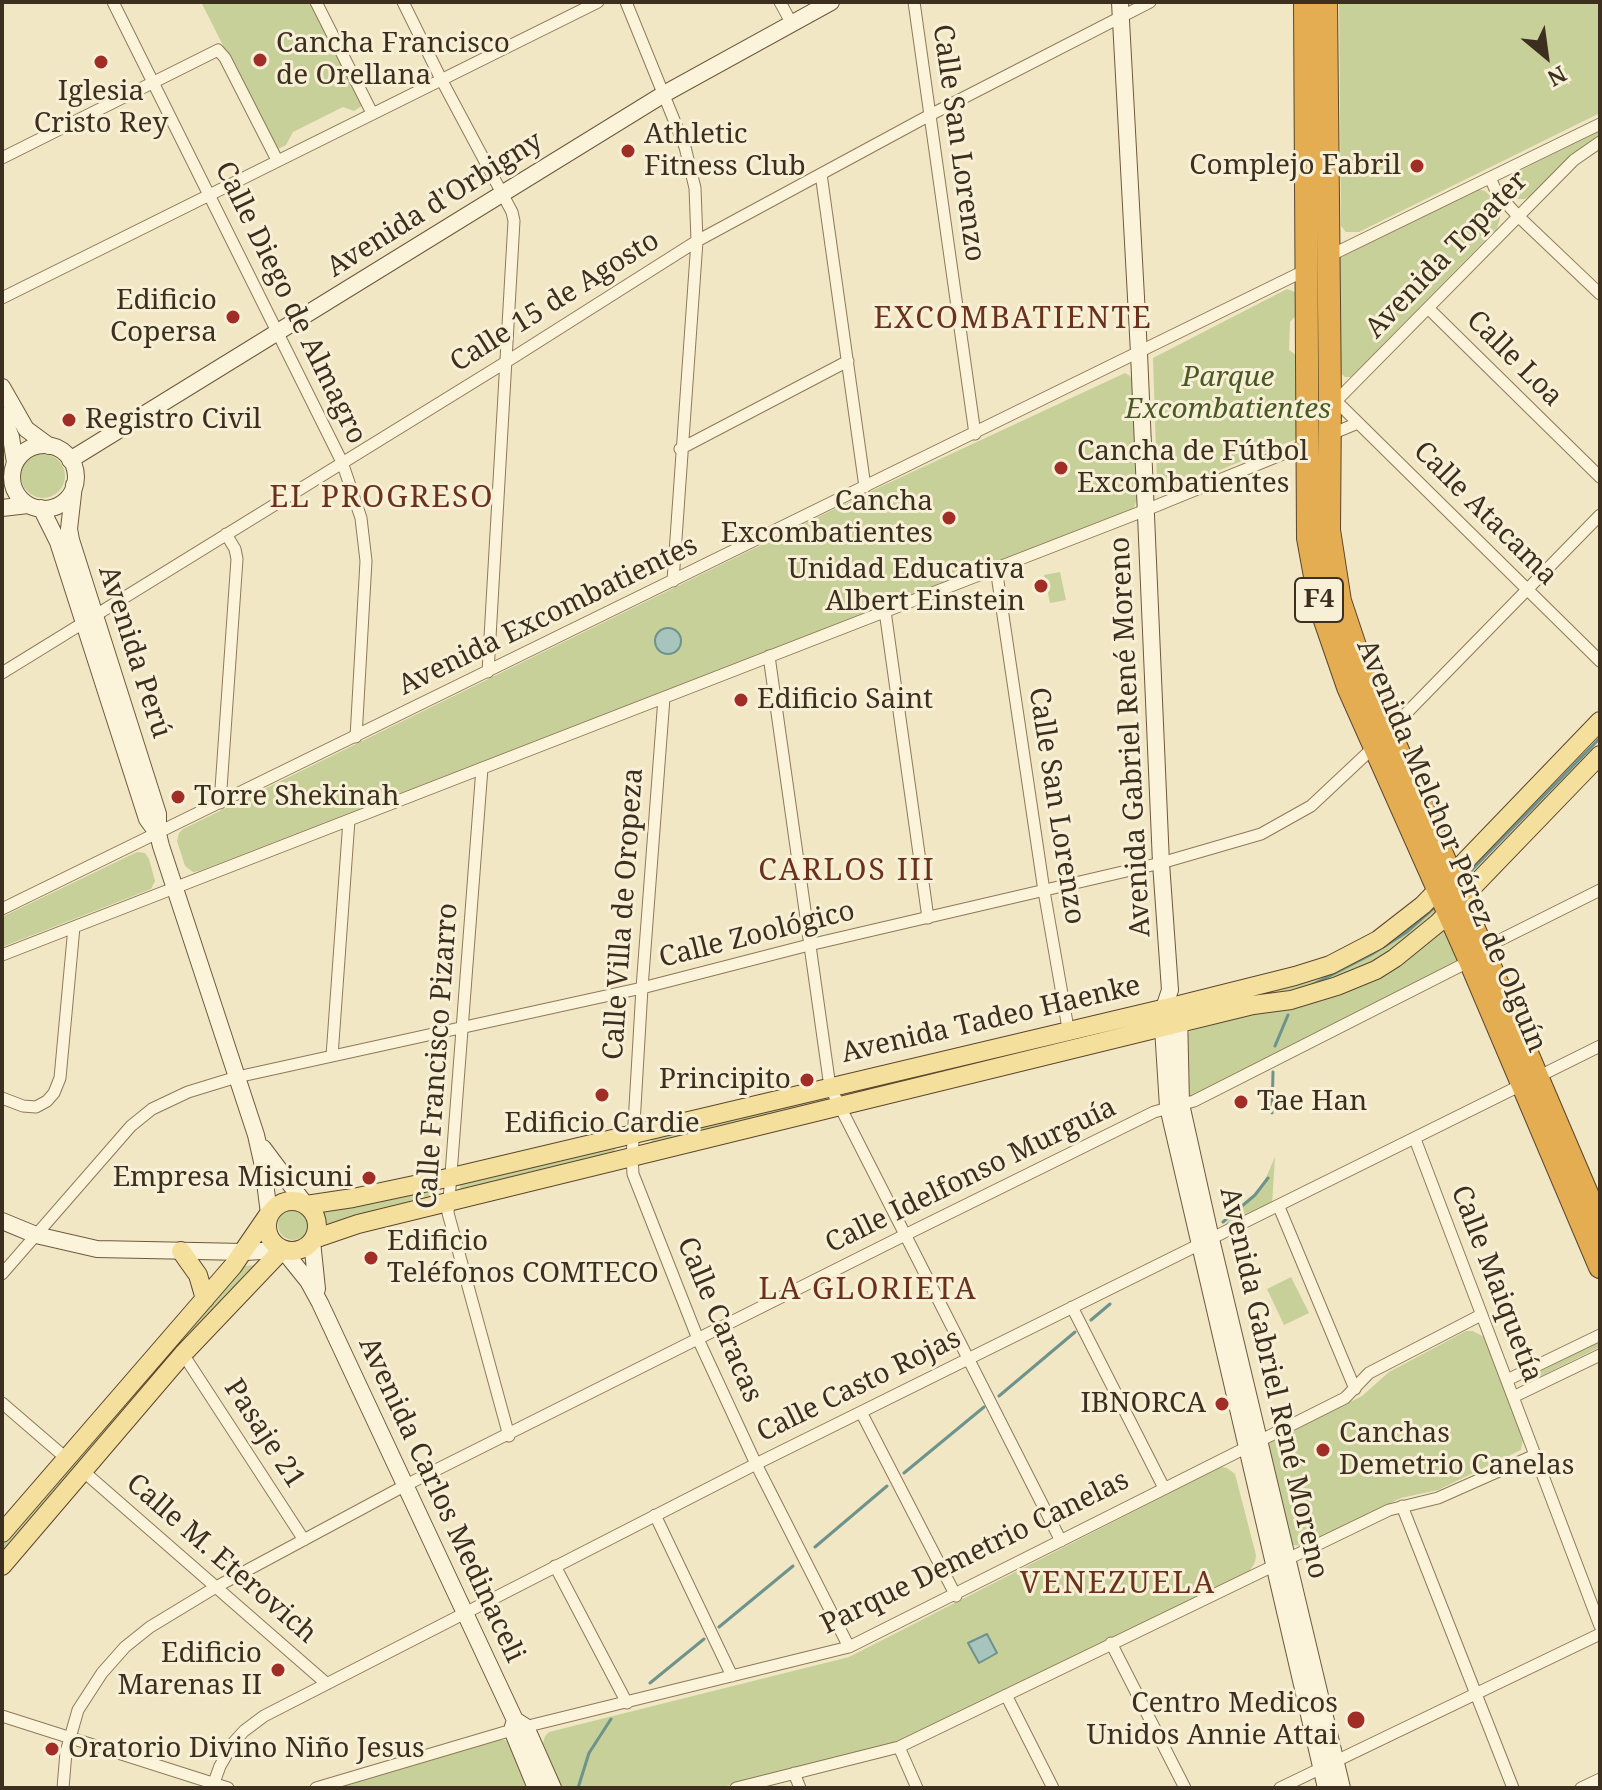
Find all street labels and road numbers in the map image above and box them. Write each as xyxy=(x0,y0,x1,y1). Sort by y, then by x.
street label: Calle San Lorenzo xyxy=(925,22,991,264)
street label: Avenida d'Orbigny xyxy=(321,125,549,285)
street label: Calle Diego de Almagro xyxy=(207,156,373,450)
street label: Avenida Topater xyxy=(1359,164,1535,346)
street label: Calle 15 de Agosto xyxy=(444,224,666,380)
street label: Calle Loa xyxy=(1459,304,1569,414)
street label: Calle Atacama xyxy=(1406,435,1564,593)
street label: Avenida Excombatientes xyxy=(393,529,703,703)
street label: Avenida Gabriel René Moreno xyxy=(1104,536,1158,938)
street label: Avenida Perú xyxy=(90,562,178,742)
road number: F4 xyxy=(1295,578,1343,622)
street label: Avenida Melchor Pérez de Olguín xyxy=(1349,635,1553,1057)
street label: Calle San Lorenzo xyxy=(1021,685,1091,927)
street label: Calle Villa de Oropeza xyxy=(597,767,651,1061)
street label: Calle Zoológico xyxy=(656,894,858,976)
street label: Calle Francisco Pizarro xyxy=(411,902,465,1210)
street label: Avenida Tadeo Haenke xyxy=(838,969,1144,1071)
street label: Calle Idelfonso Murguía xyxy=(820,1091,1122,1261)
street label: Calle Maiquetía xyxy=(1443,1181,1549,1387)
street label: Avenida Gabriel René Moreno xyxy=(1212,1184,1334,1582)
street label: Calle Caracas xyxy=(669,1232,769,1408)
street label: Calle Casto Rojas xyxy=(752,1322,966,1450)
street label: Avenida Carlos Medinaceli xyxy=(351,1332,531,1668)
street label: Pasaje 21 xyxy=(216,1373,312,1495)
street label: Parque Demetrio Canelas xyxy=(816,1464,1134,1642)
street label: Calle M. Eterovich xyxy=(119,1467,323,1651)

